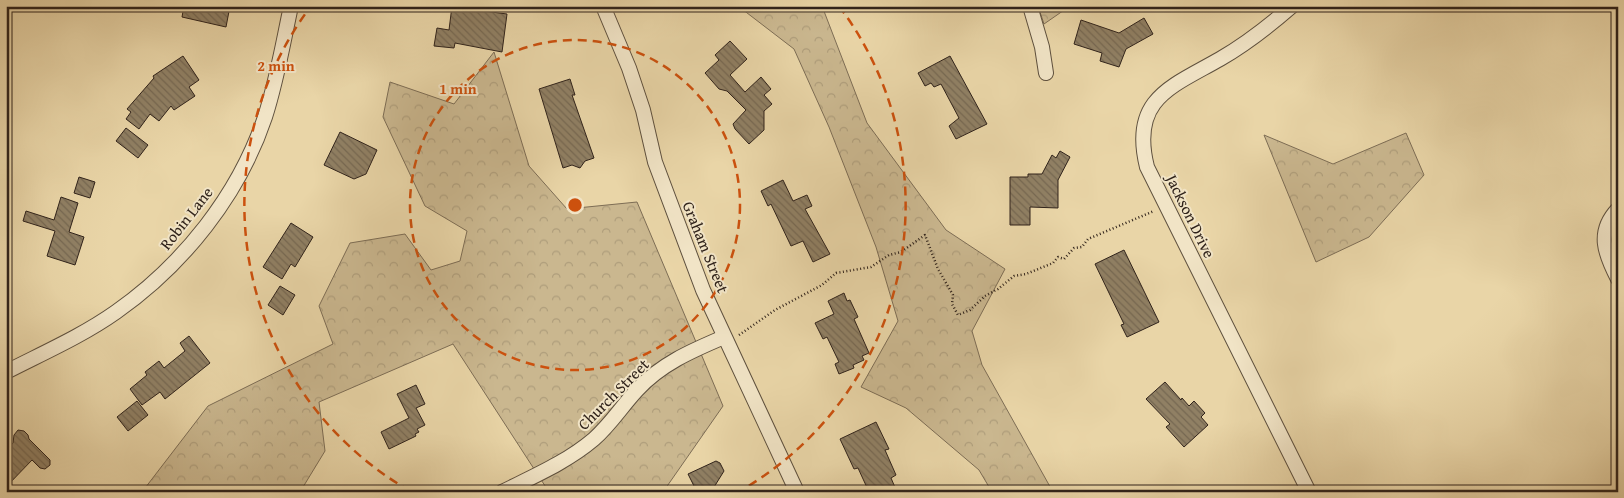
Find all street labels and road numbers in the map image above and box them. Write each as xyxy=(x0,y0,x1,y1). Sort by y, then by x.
street label: Jackson Drive xyxy=(1160,168,1222,262)
street label: Robin Lane xyxy=(154,181,218,255)
street label: Graham Street xyxy=(677,198,735,297)
street label: Church Street xyxy=(572,353,654,435)

